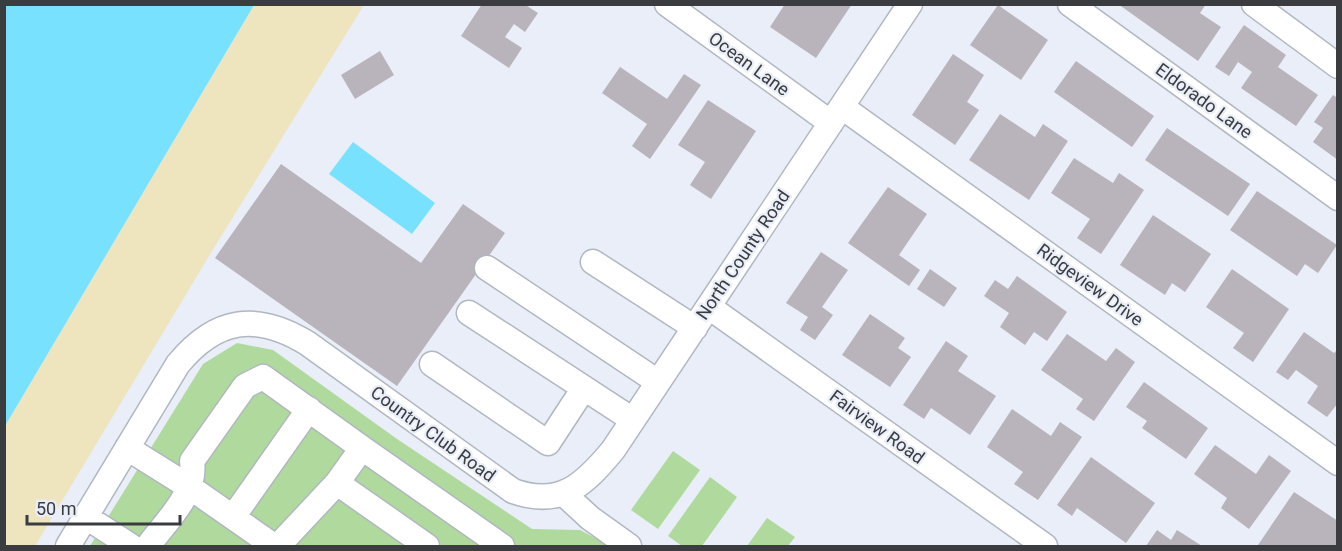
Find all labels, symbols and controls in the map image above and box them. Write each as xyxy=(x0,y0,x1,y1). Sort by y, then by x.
street label: Ocean Lane xyxy=(705,27,794,100)
street label: Eldorado Lane xyxy=(1152,58,1257,143)
street label: North County Road xyxy=(691,186,794,324)
street label: Ridgeview Drive xyxy=(1033,239,1148,330)
street label: Country Club Road xyxy=(367,381,500,486)
street label: Fairview Road xyxy=(826,385,929,468)
scale bar xyxy=(27,488,180,526)
text: 50 m xyxy=(36,498,76,519)

